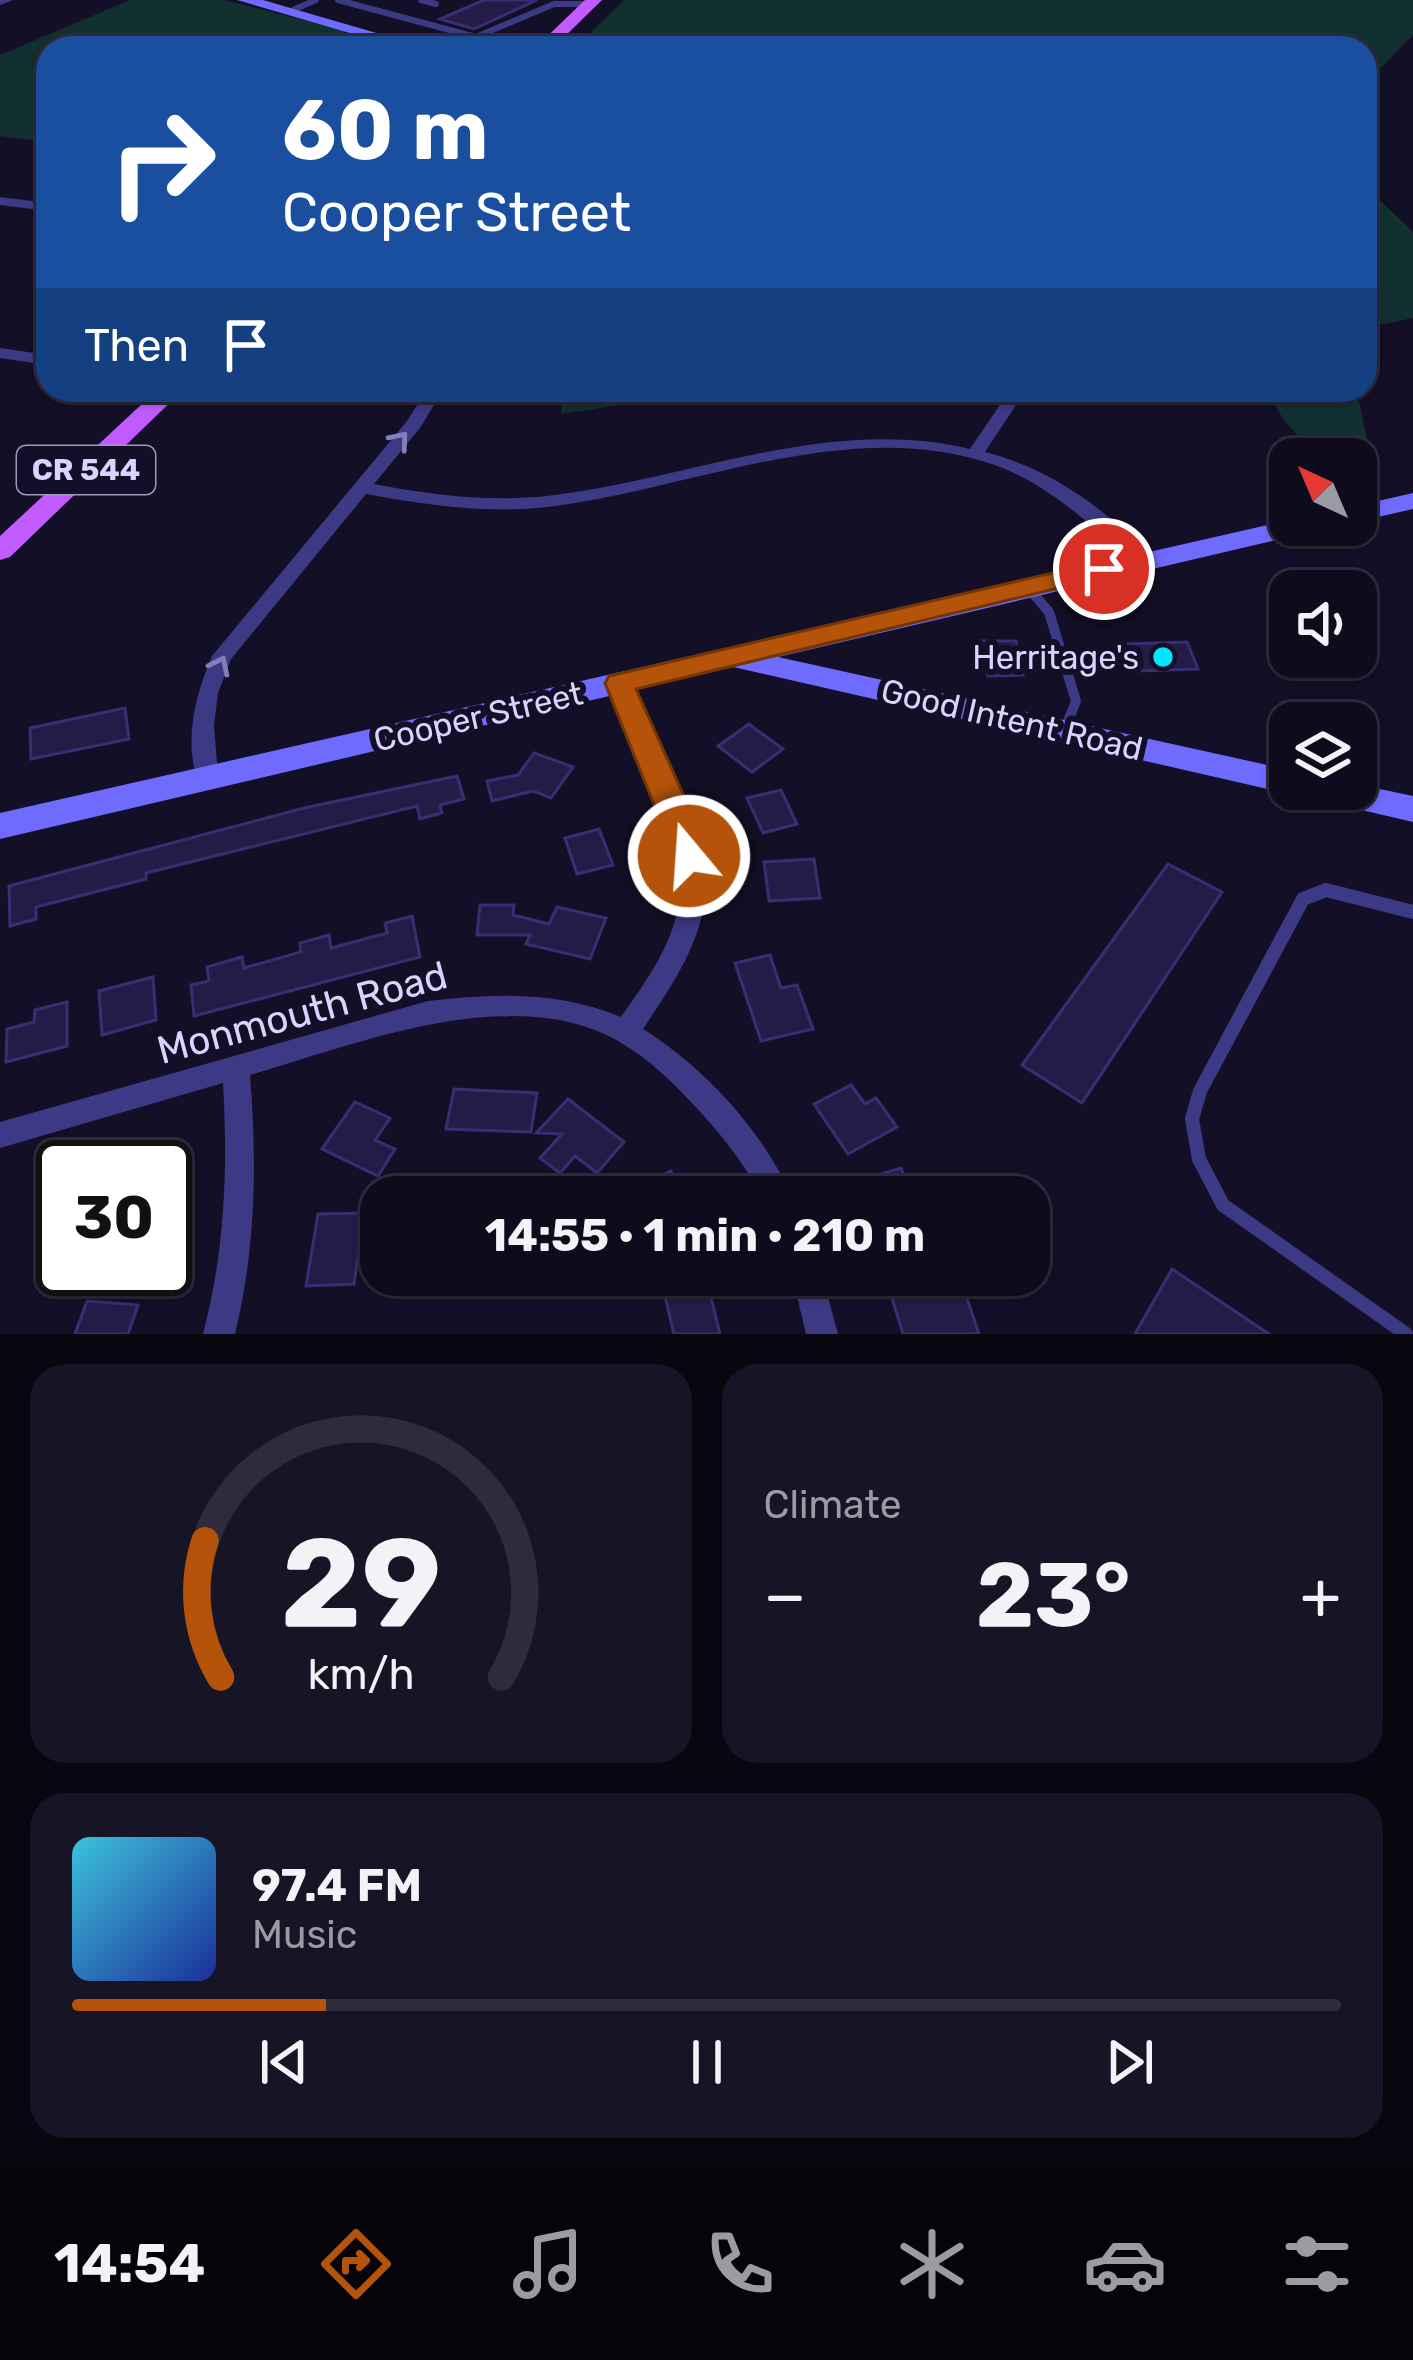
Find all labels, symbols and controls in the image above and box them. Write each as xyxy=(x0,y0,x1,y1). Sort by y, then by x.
text: 60 m xyxy=(282,80,489,180)
icon: right xyxy=(84,84,240,240)
text: Cooper Street xyxy=(282,181,631,245)
icon: arrive xyxy=(213,312,279,378)
text: Then xyxy=(84,319,189,372)
one-way arrow xyxy=(386,432,407,454)
north arrow xyxy=(1269,438,1377,546)
map controls xyxy=(1269,438,1377,810)
road number: CR 544 xyxy=(17,446,155,494)
pin xyxy=(1053,518,1155,620)
icon: arrive xyxy=(1071,536,1137,602)
button: sound xyxy=(1269,570,1377,678)
place label: Herritage's xyxy=(972,638,1139,677)
marker: Herritage's xyxy=(1150,644,1176,670)
one-way arrow xyxy=(206,656,229,677)
street label: Good Intent Road xyxy=(877,670,1146,769)
street label: Cooper Street xyxy=(370,673,587,759)
button: layers xyxy=(1269,702,1377,810)
position arrow xyxy=(626,793,752,919)
street label: Monmouth Road xyxy=(152,952,452,1074)
speed limit sign: 30 xyxy=(36,1140,192,1296)
text: 14:55 · 1 min · 210 m xyxy=(485,1209,925,1262)
text: Climate xyxy=(764,1482,902,1528)
text: 29 xyxy=(280,1509,441,1657)
text: 23° xyxy=(976,1542,1131,1649)
text: − xyxy=(764,1556,806,1635)
text: + xyxy=(1300,1556,1341,1635)
text: km/h xyxy=(307,1648,414,1699)
text: 97.4 FM xyxy=(252,1859,422,1912)
text: Music xyxy=(252,1912,357,1958)
icon: previous xyxy=(251,2029,317,2095)
icon: pause xyxy=(674,2029,740,2095)
icon: next xyxy=(1097,2029,1163,2095)
icon: directions xyxy=(314,2222,398,2306)
icon: music xyxy=(506,2222,590,2306)
icon: phone xyxy=(698,2222,782,2306)
icon: climate xyxy=(890,2222,974,2306)
icon: car xyxy=(1083,2222,1167,2306)
icon: filters xyxy=(1275,2222,1359,2306)
text: 14:54 xyxy=(54,2232,205,2296)

